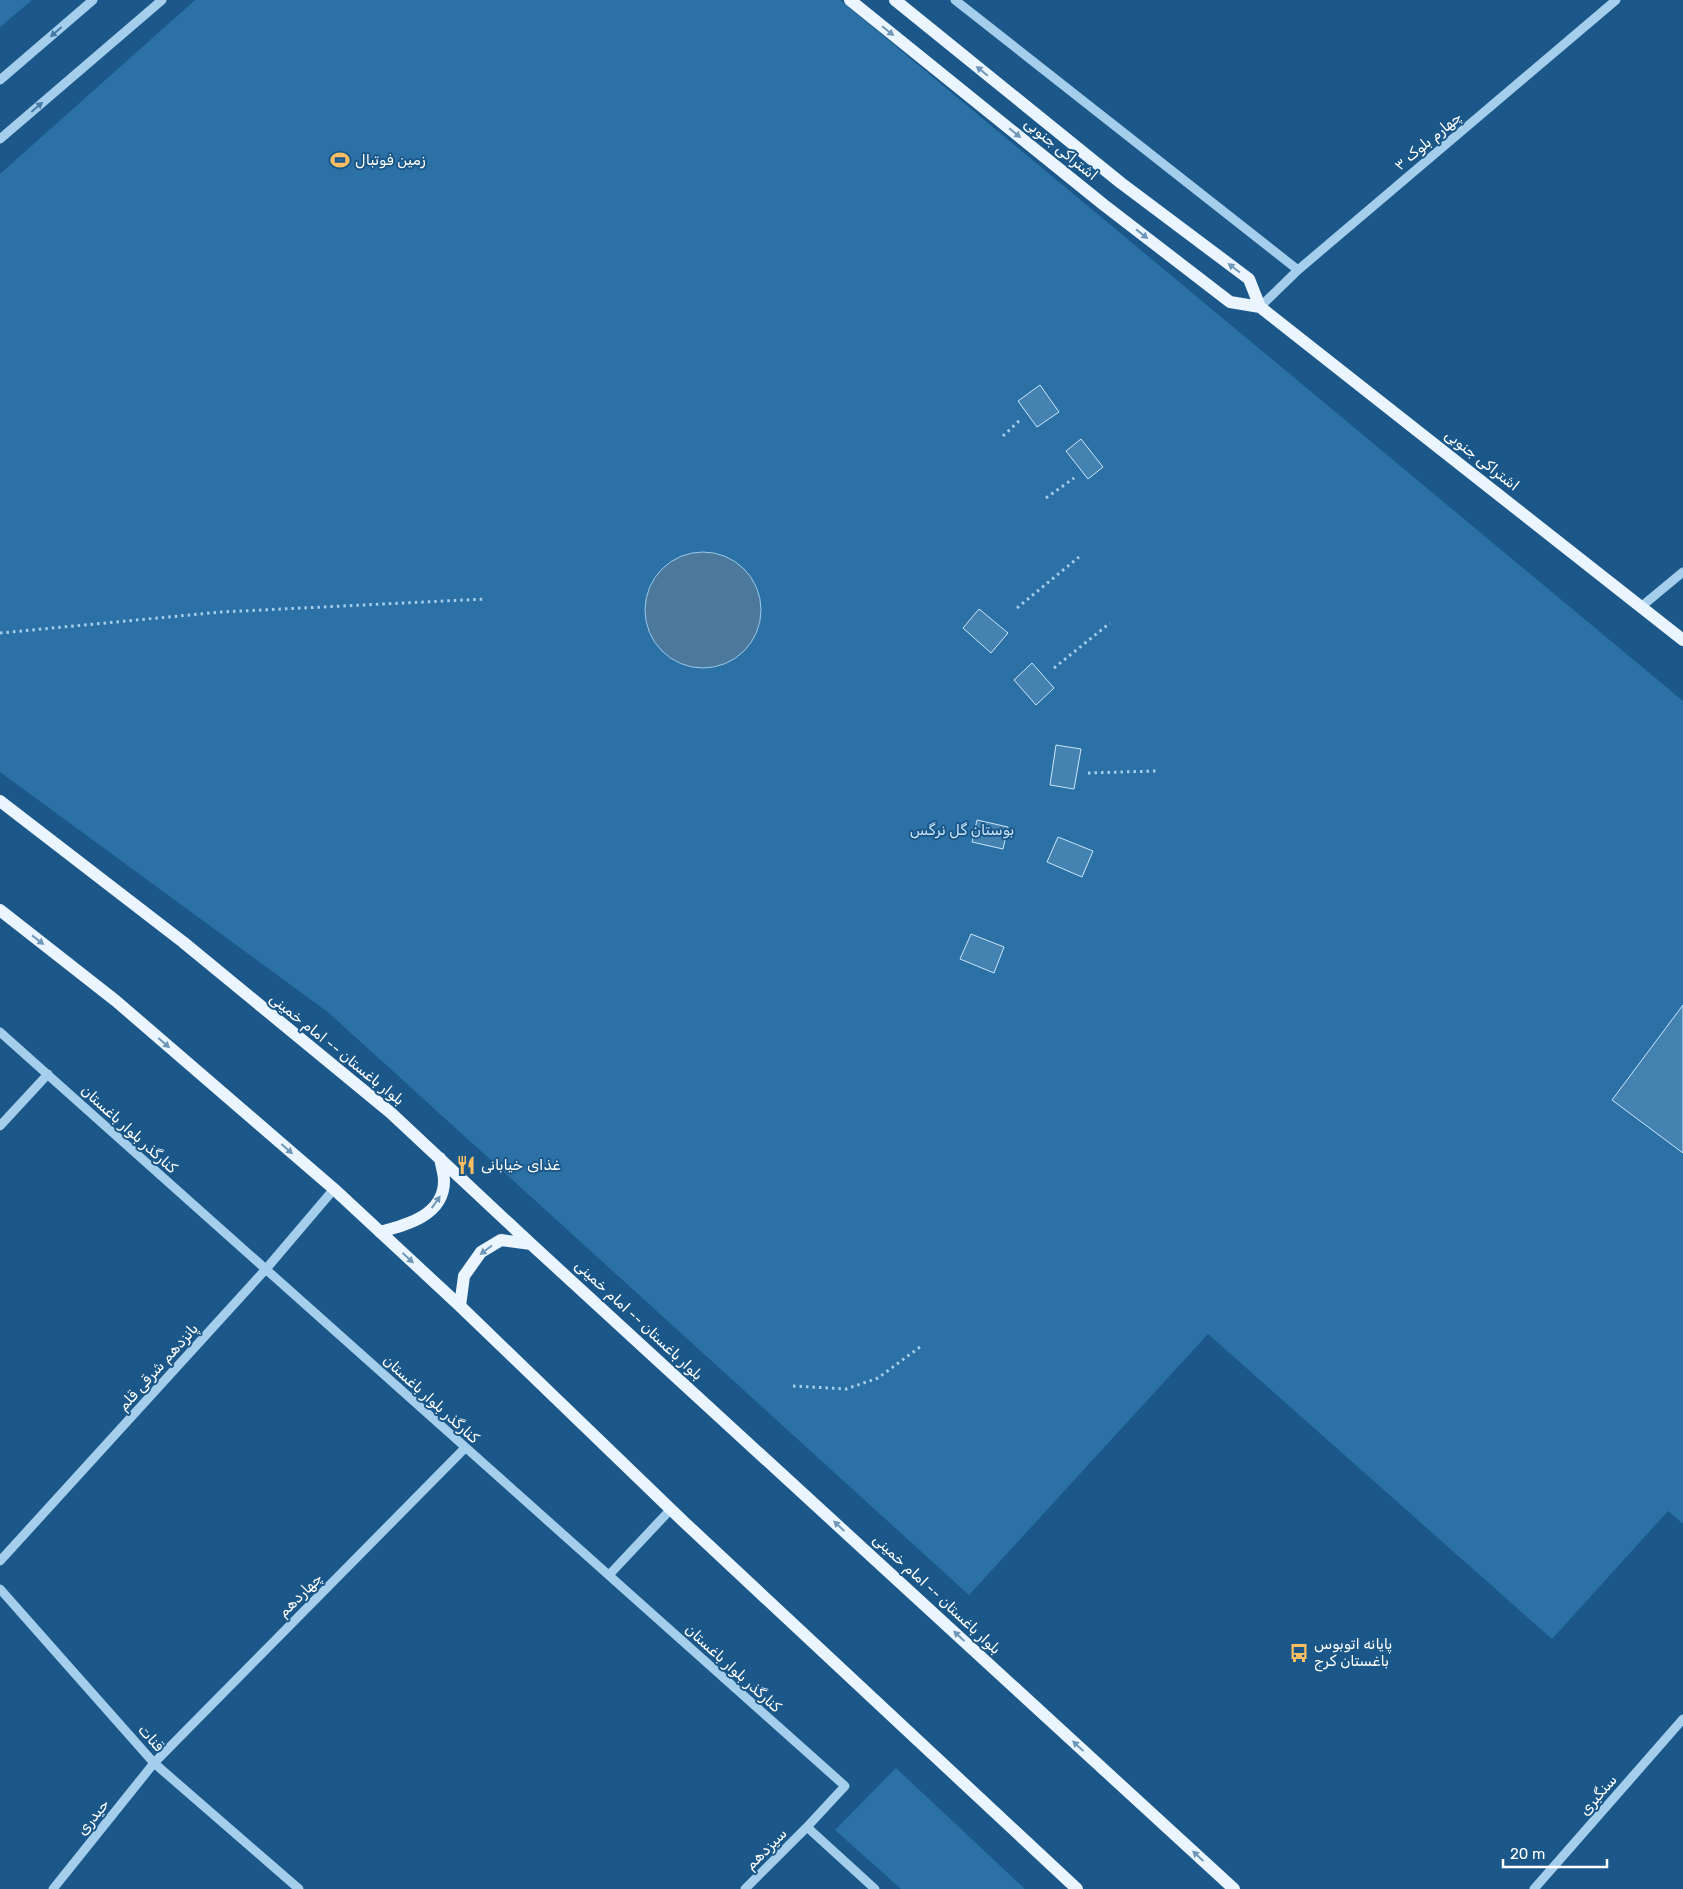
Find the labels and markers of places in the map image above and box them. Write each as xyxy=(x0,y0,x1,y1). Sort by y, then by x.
sports icon: زمین فوتبال xyxy=(329,149,351,171)
place label: زمین فوتبال xyxy=(355,151,426,169)
restaurant icon: غذای خیابانی xyxy=(455,1154,477,1176)
place label: غذای خیابانی xyxy=(481,1156,561,1174)
place label: پایانه اتوبوس باغستان کرج xyxy=(1314,1635,1392,1672)
bus stop icon: پایانه اتوبوس باغستان کرج xyxy=(1288,1642,1310,1664)

